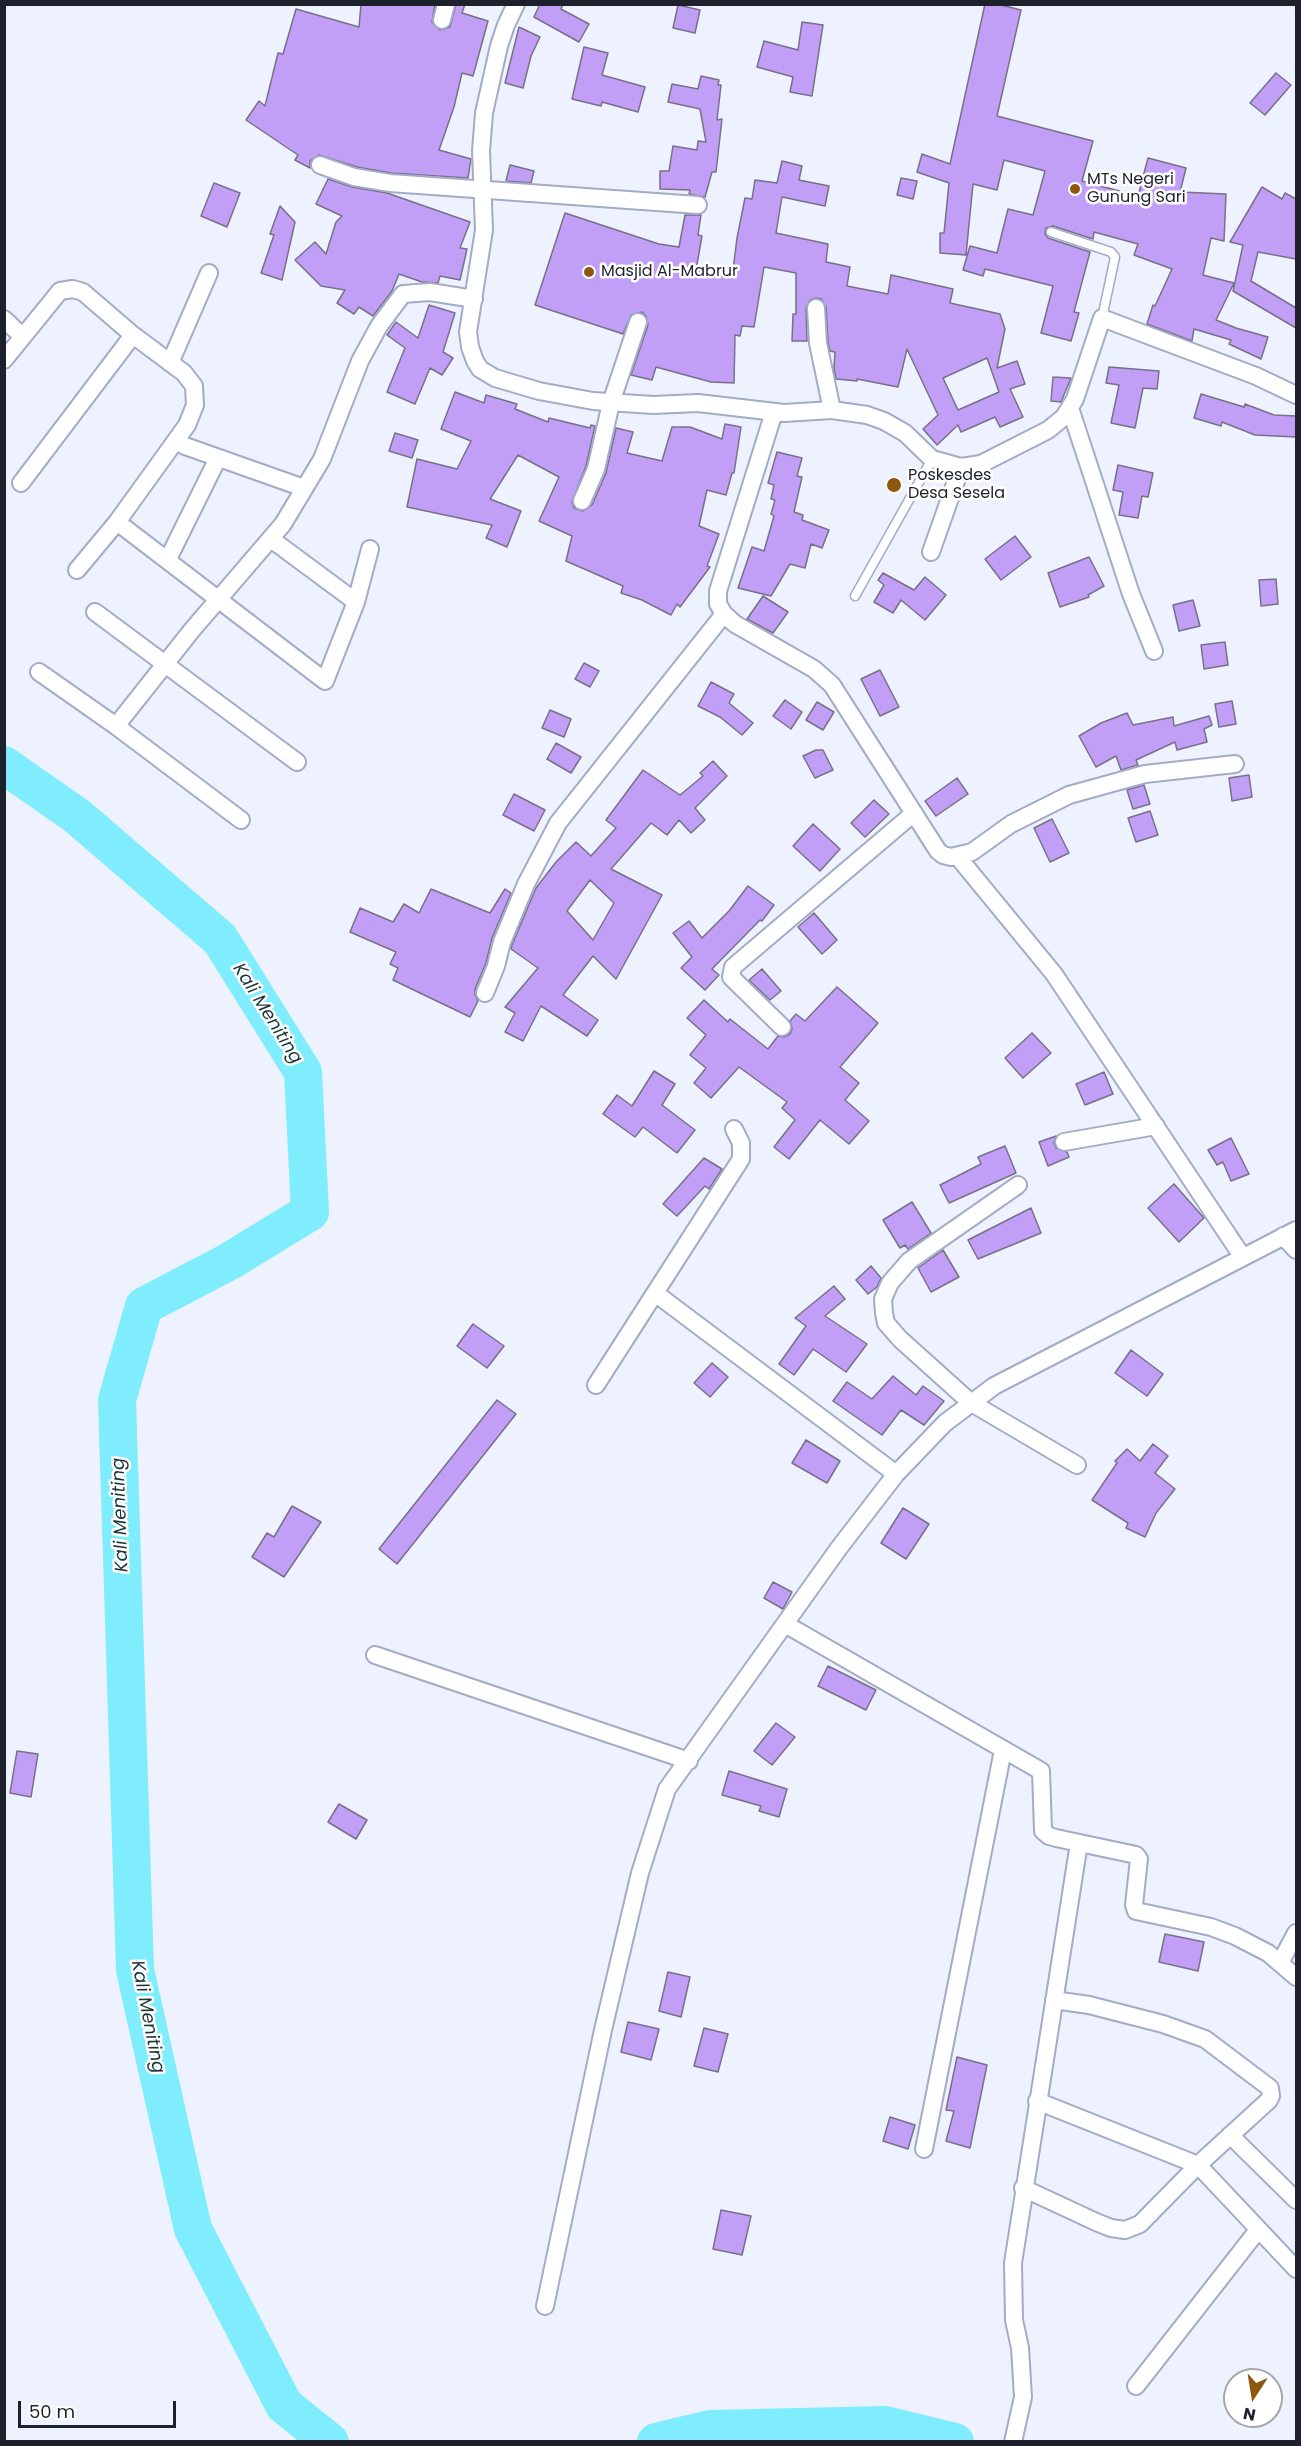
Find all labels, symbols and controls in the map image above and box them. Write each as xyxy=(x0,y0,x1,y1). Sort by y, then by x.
place label: MTs Negeri Gunung Sari xyxy=(1087,170,1186,208)
marker: MTs Negeri Gunung Sari xyxy=(1068,182,1082,196)
place label: Masjid Al-Mabrur xyxy=(601,262,738,282)
marker: Masjid Al-Mabrur xyxy=(582,265,596,279)
place label: Poskesdes Desa Sesela xyxy=(908,466,1005,504)
marker: Poskesdes Desa Sesela xyxy=(885,476,903,494)
water label: Kali Meniting xyxy=(228,960,306,1068)
water label: Kali Meniting xyxy=(108,1457,134,1573)
water label: Kali Meniting xyxy=(125,1959,169,2075)
north arrow xyxy=(1223,2368,1283,2428)
scale bar xyxy=(21,2389,178,2427)
text: 50 m xyxy=(29,2399,75,2424)
text: N xyxy=(1241,2402,1258,2427)

